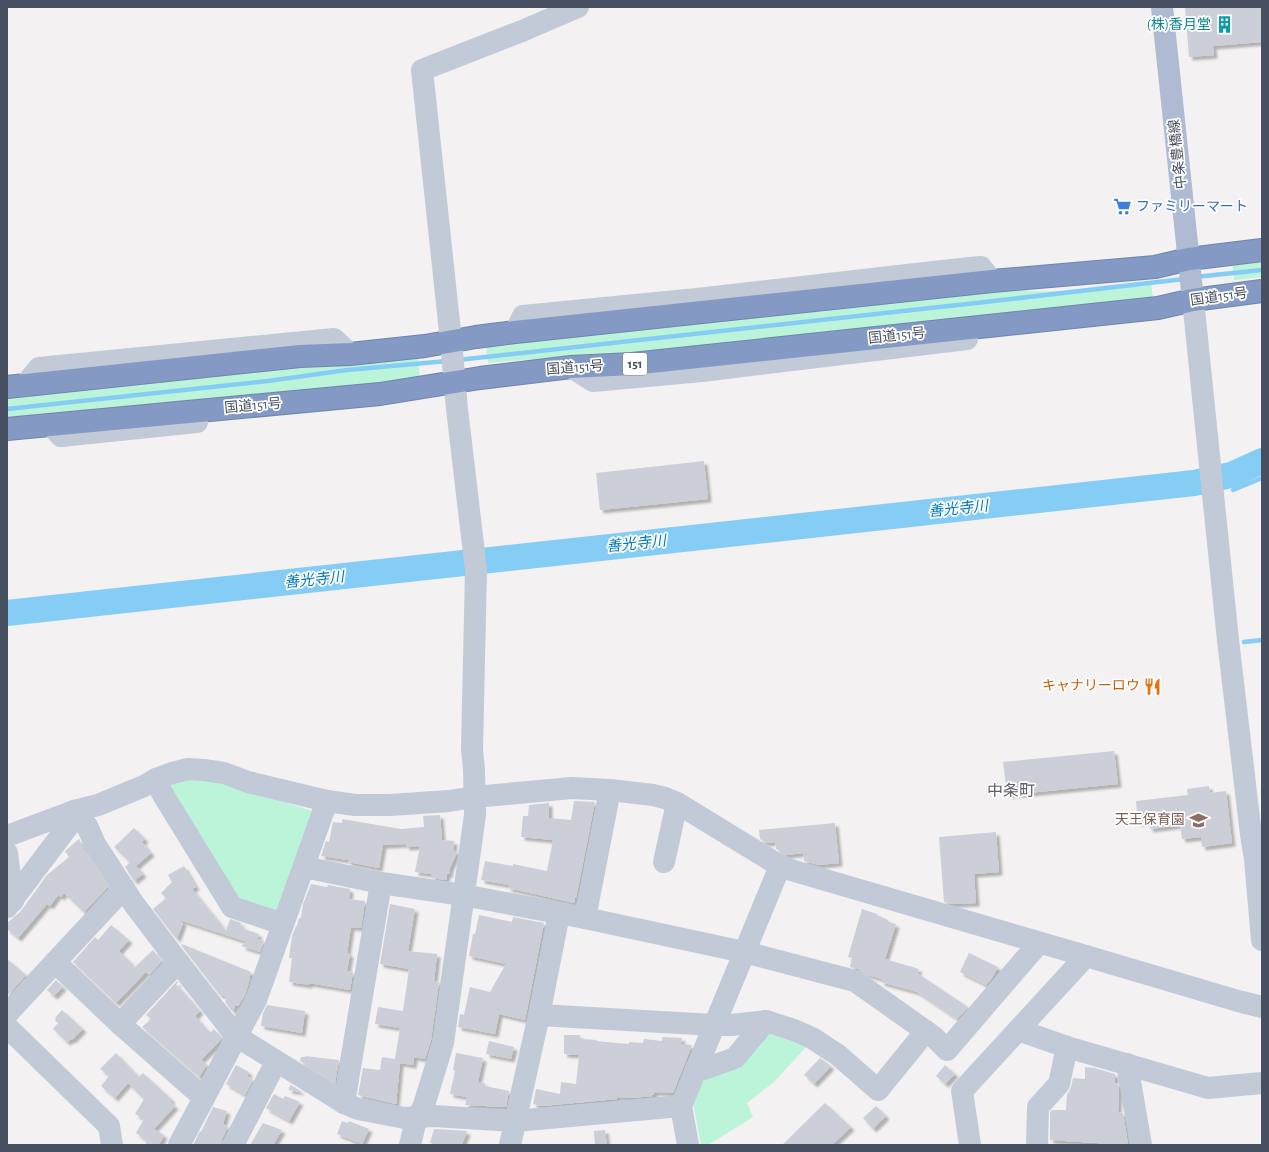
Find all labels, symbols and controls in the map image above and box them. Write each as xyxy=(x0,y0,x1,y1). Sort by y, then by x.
building icon: (株)香月堂 xyxy=(1214,15,1234,35)
place label: (株)香月堂 xyxy=(1147,17,1211,32)
street label: 中条豊橋線 xyxy=(1166,118,1189,190)
supermarket icon: ファミリーマート xyxy=(1113,197,1133,217)
place label: ファミリーマート xyxy=(1136,200,1248,214)
street label: 国道151号 xyxy=(1189,285,1248,308)
street label: 国道151号 xyxy=(868,325,926,346)
road number: 151 xyxy=(623,353,647,375)
street label: 国道151号 xyxy=(546,358,604,377)
street label: 国道151号 xyxy=(224,396,282,415)
water label: 善光寺川 xyxy=(927,497,991,520)
water label: 善光寺川 xyxy=(605,532,669,555)
water label: 善光寺川 xyxy=(283,568,347,591)
restaurant icon: キャナリーロウ xyxy=(1143,676,1163,696)
place label: キャナリーロウ xyxy=(1042,678,1140,693)
district label: 中条町 xyxy=(987,782,1035,799)
school or university icon: 天王保育園 xyxy=(1188,810,1208,830)
place label: 天王保育園 xyxy=(1115,812,1185,827)

